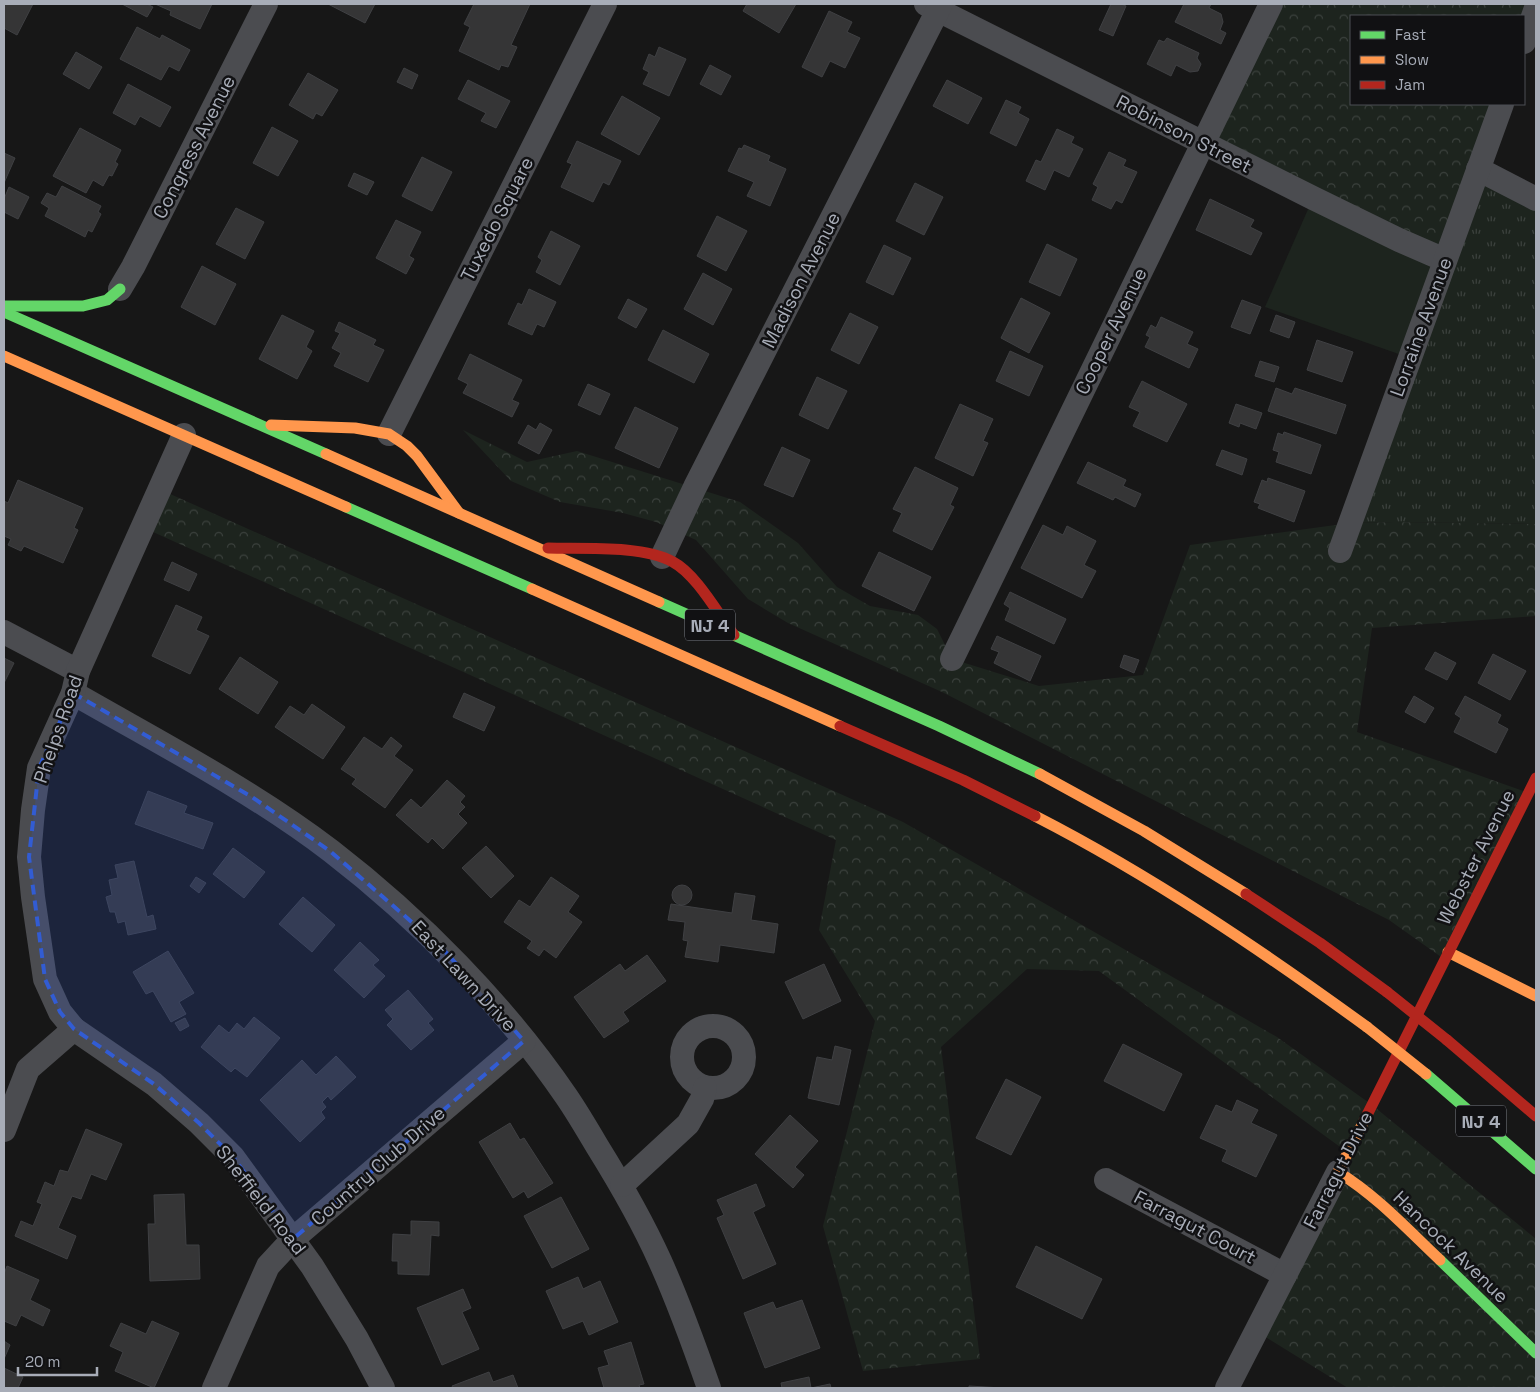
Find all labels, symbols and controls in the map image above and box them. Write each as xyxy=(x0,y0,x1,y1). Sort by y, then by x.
legend xyxy=(1350,15,1525,105)
text: Fast xyxy=(1395,25,1426,44)
text: Slow xyxy=(1395,50,1429,69)
street label: Congress Avenue xyxy=(147,71,241,223)
text: Jam xyxy=(1395,75,1425,94)
street label: Robinson Street xyxy=(1112,89,1256,179)
street label: Tuxedo Square xyxy=(455,152,539,286)
street label: Madison Avenue xyxy=(756,208,846,352)
street label: Lorraine Avenue xyxy=(1384,254,1458,400)
street label: Cooper Avenue xyxy=(1070,263,1152,399)
road number: NJ 4 xyxy=(685,610,735,640)
street label: Phelps Road xyxy=(28,672,88,786)
street label: Webster Avenue xyxy=(1431,785,1521,929)
street label: East Lawn Drive xyxy=(406,915,522,1037)
street label: Country Club Drive xyxy=(305,1101,451,1231)
road number: NJ 4 xyxy=(1456,1106,1506,1136)
street label: Farragut Drive xyxy=(1298,1107,1378,1233)
street label: Sheffield Road xyxy=(210,1140,312,1260)
street label: Farragut Court xyxy=(1130,1184,1260,1270)
street label: Hancock Avenue xyxy=(1388,1185,1514,1309)
scale bar xyxy=(18,1344,96,1376)
text: 20 m xyxy=(25,1352,60,1371)

